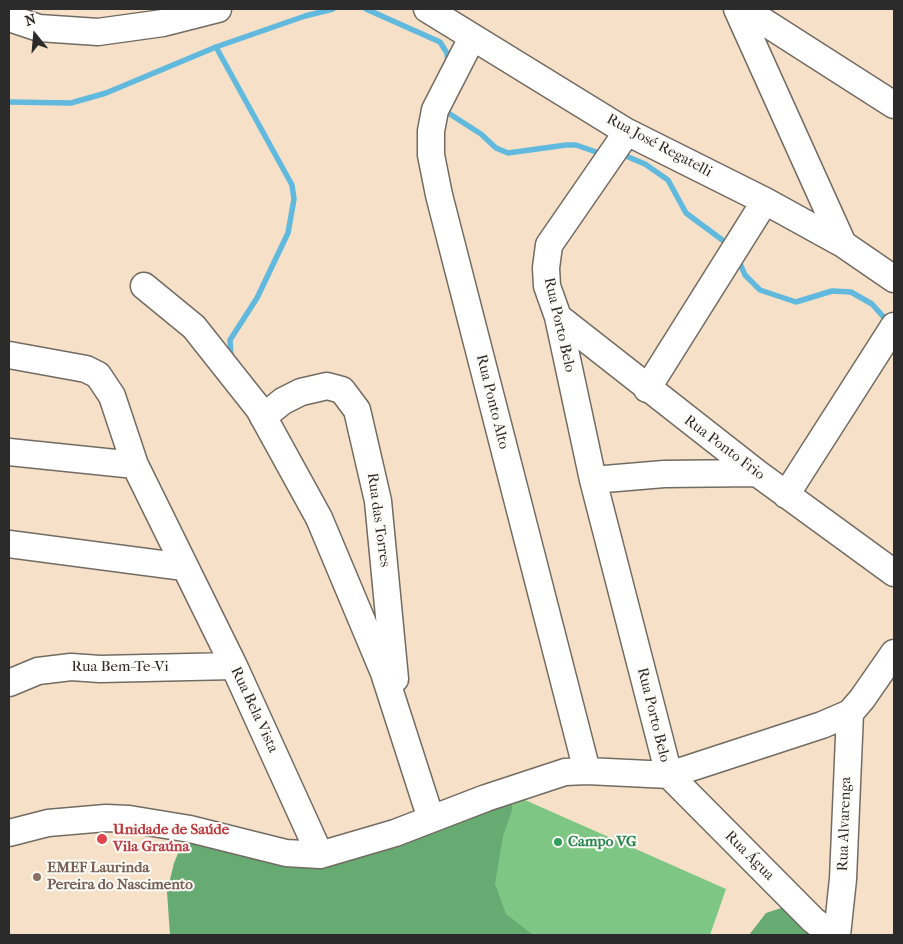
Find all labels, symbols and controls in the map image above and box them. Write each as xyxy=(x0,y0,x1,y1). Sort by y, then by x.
north arrow xyxy=(10,10,60,60)
text: N xyxy=(23,10,38,30)
street label: Rua José Regatelli xyxy=(603,111,715,181)
street label: Rua Porto Belo xyxy=(539,276,579,374)
street label: Rua Ponto Alto xyxy=(472,353,512,451)
street label: Rua Ponto Frio xyxy=(680,412,768,484)
street label: Rua das Torres xyxy=(362,472,394,568)
street label: Rua Bem-Te-Vi xyxy=(71,658,169,676)
street label: Rua Bela Vista xyxy=(226,664,282,756)
street label: Rua Porto Belo xyxy=(633,666,673,764)
street label: Rua Alvarenga xyxy=(834,776,856,872)
place label: Unidade de Saúde Vila Graúna xyxy=(113,821,229,856)
street label: Rua Água xyxy=(720,827,778,885)
marker: Unidade de Saúde Vila Graúna xyxy=(95,832,109,846)
place label: Campo VG xyxy=(568,833,637,851)
marker: Campo VG xyxy=(552,836,564,848)
place label: EMEF Laurinda Pereira do Nascimento xyxy=(47,859,193,894)
marker: EMEF Laurinda Pereira do Nascimento xyxy=(31,871,43,883)

